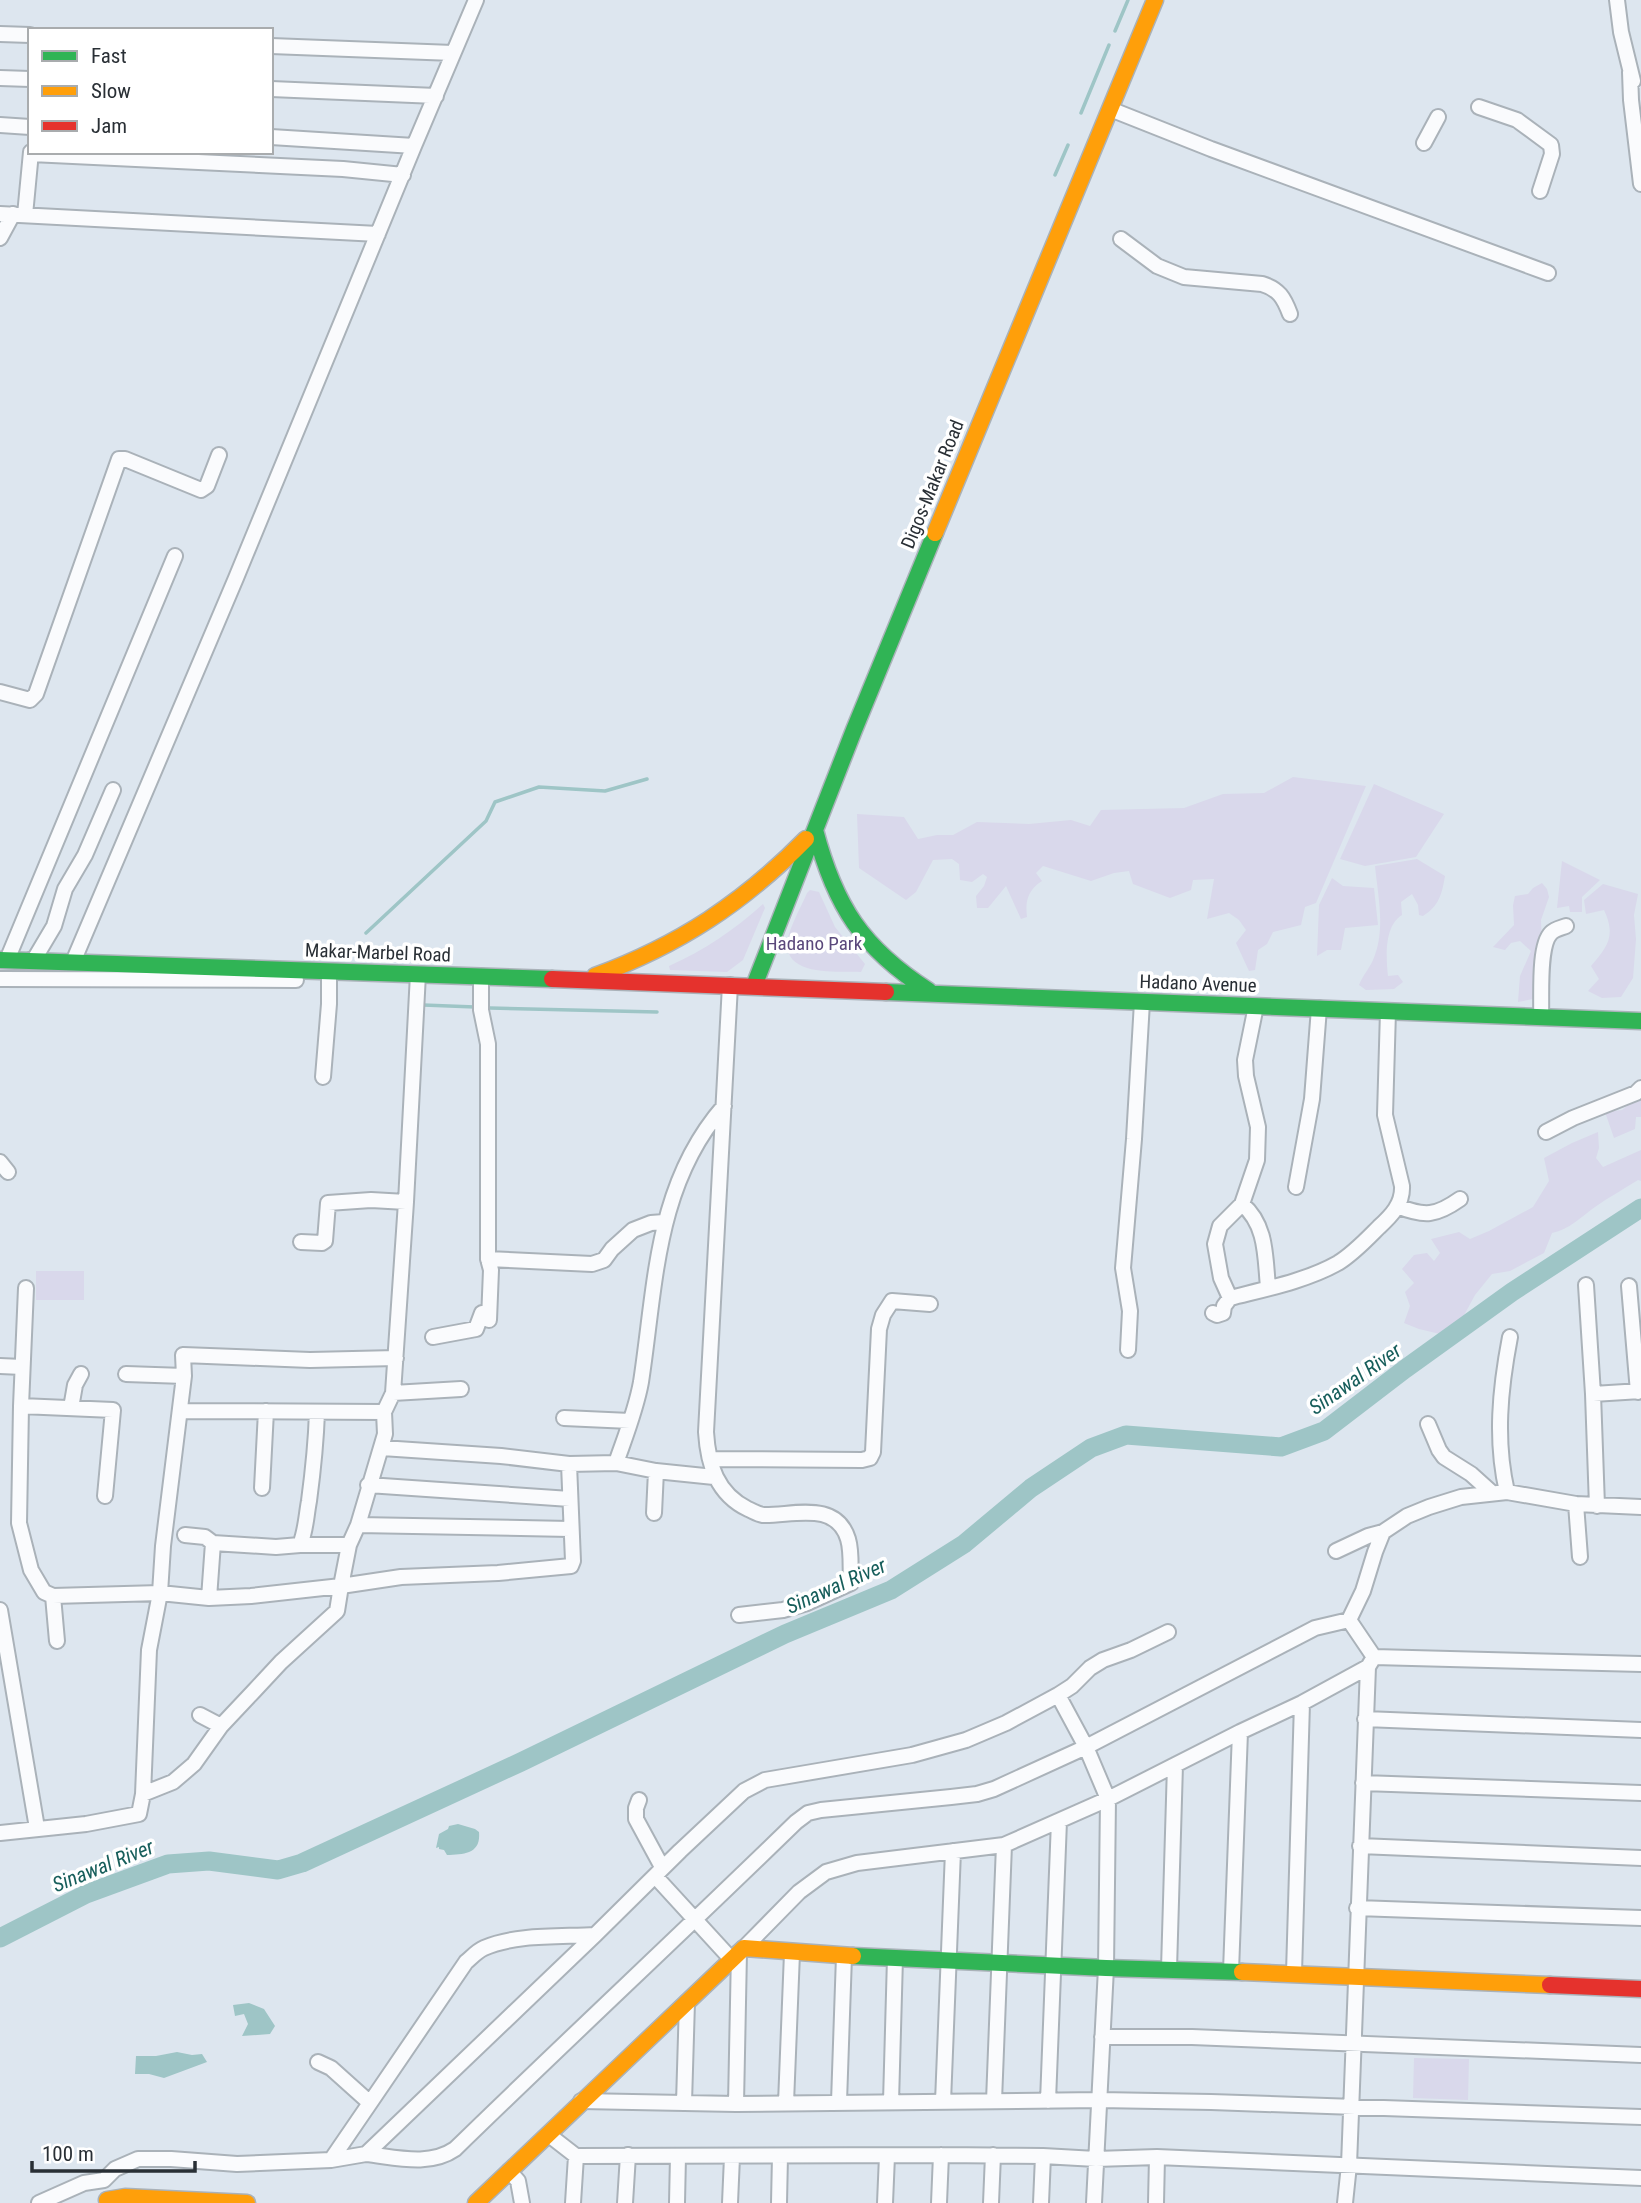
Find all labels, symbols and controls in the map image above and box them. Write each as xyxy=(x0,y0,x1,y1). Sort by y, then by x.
legend xyxy=(28,28,273,154)
text: Fast xyxy=(91,44,127,68)
text: Slow xyxy=(91,79,131,103)
text: Jam xyxy=(91,114,127,138)
street label: Digos-Makar Road xyxy=(896,416,969,552)
park label: Hadano Park xyxy=(766,932,863,955)
street label: Makar-Marbel Road xyxy=(305,938,451,967)
street label: Hadano Avenue xyxy=(1139,970,1257,997)
water label: Sinawal River xyxy=(1304,1338,1406,1420)
water label: Sinawal River xyxy=(782,1553,891,1619)
water label: Sinawal River xyxy=(49,1835,158,1897)
scale bar xyxy=(32,2130,194,2174)
text: 100 m xyxy=(42,2142,94,2166)

